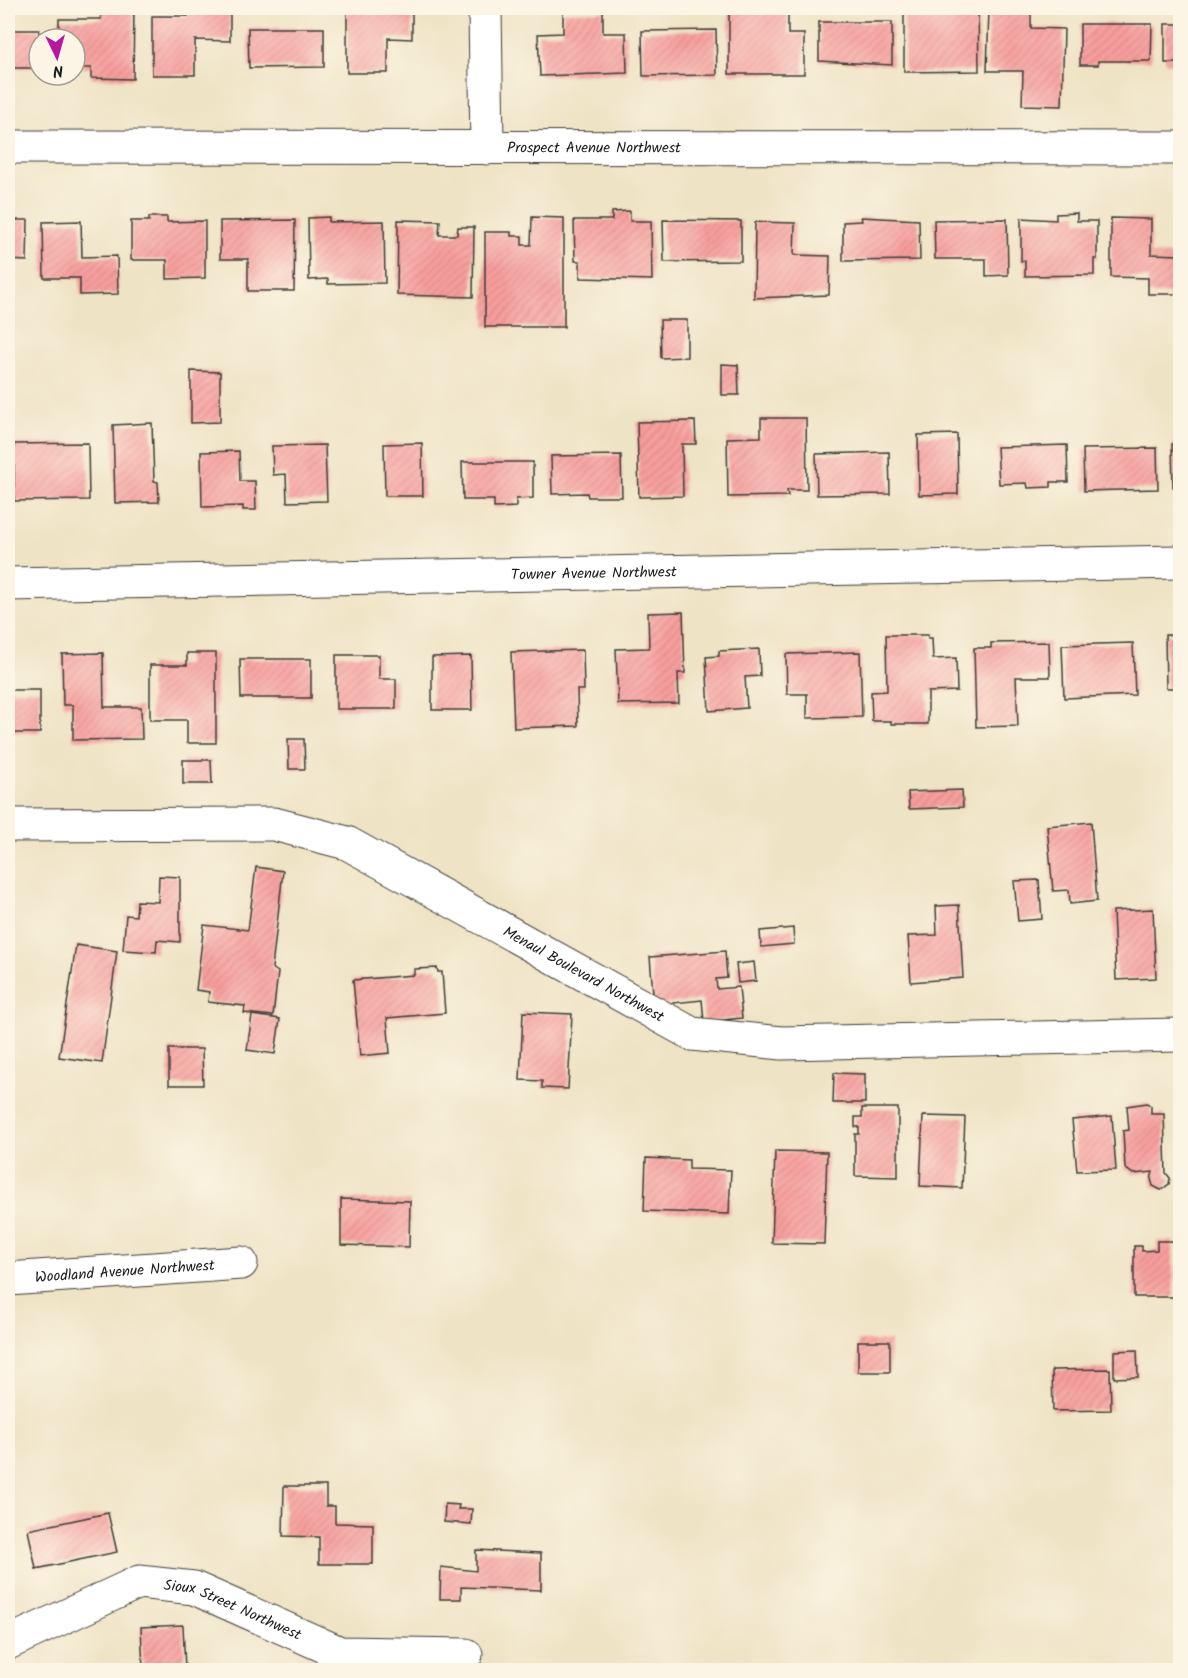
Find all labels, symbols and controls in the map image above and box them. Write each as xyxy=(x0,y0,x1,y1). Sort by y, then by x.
north arrow xyxy=(27,27,87,87)
text: N xyxy=(52,58,64,83)
street label: Prospect Avenue Northwest xyxy=(507,136,681,161)
street label: Towner Avenue Northwest xyxy=(511,560,677,588)
street label: Menaul Boulevard Northwest xyxy=(498,921,669,1029)
street label: Woodland Avenue Northwest xyxy=(34,1254,216,1290)
street label: Sioux Street Northwest xyxy=(162,1574,305,1647)

